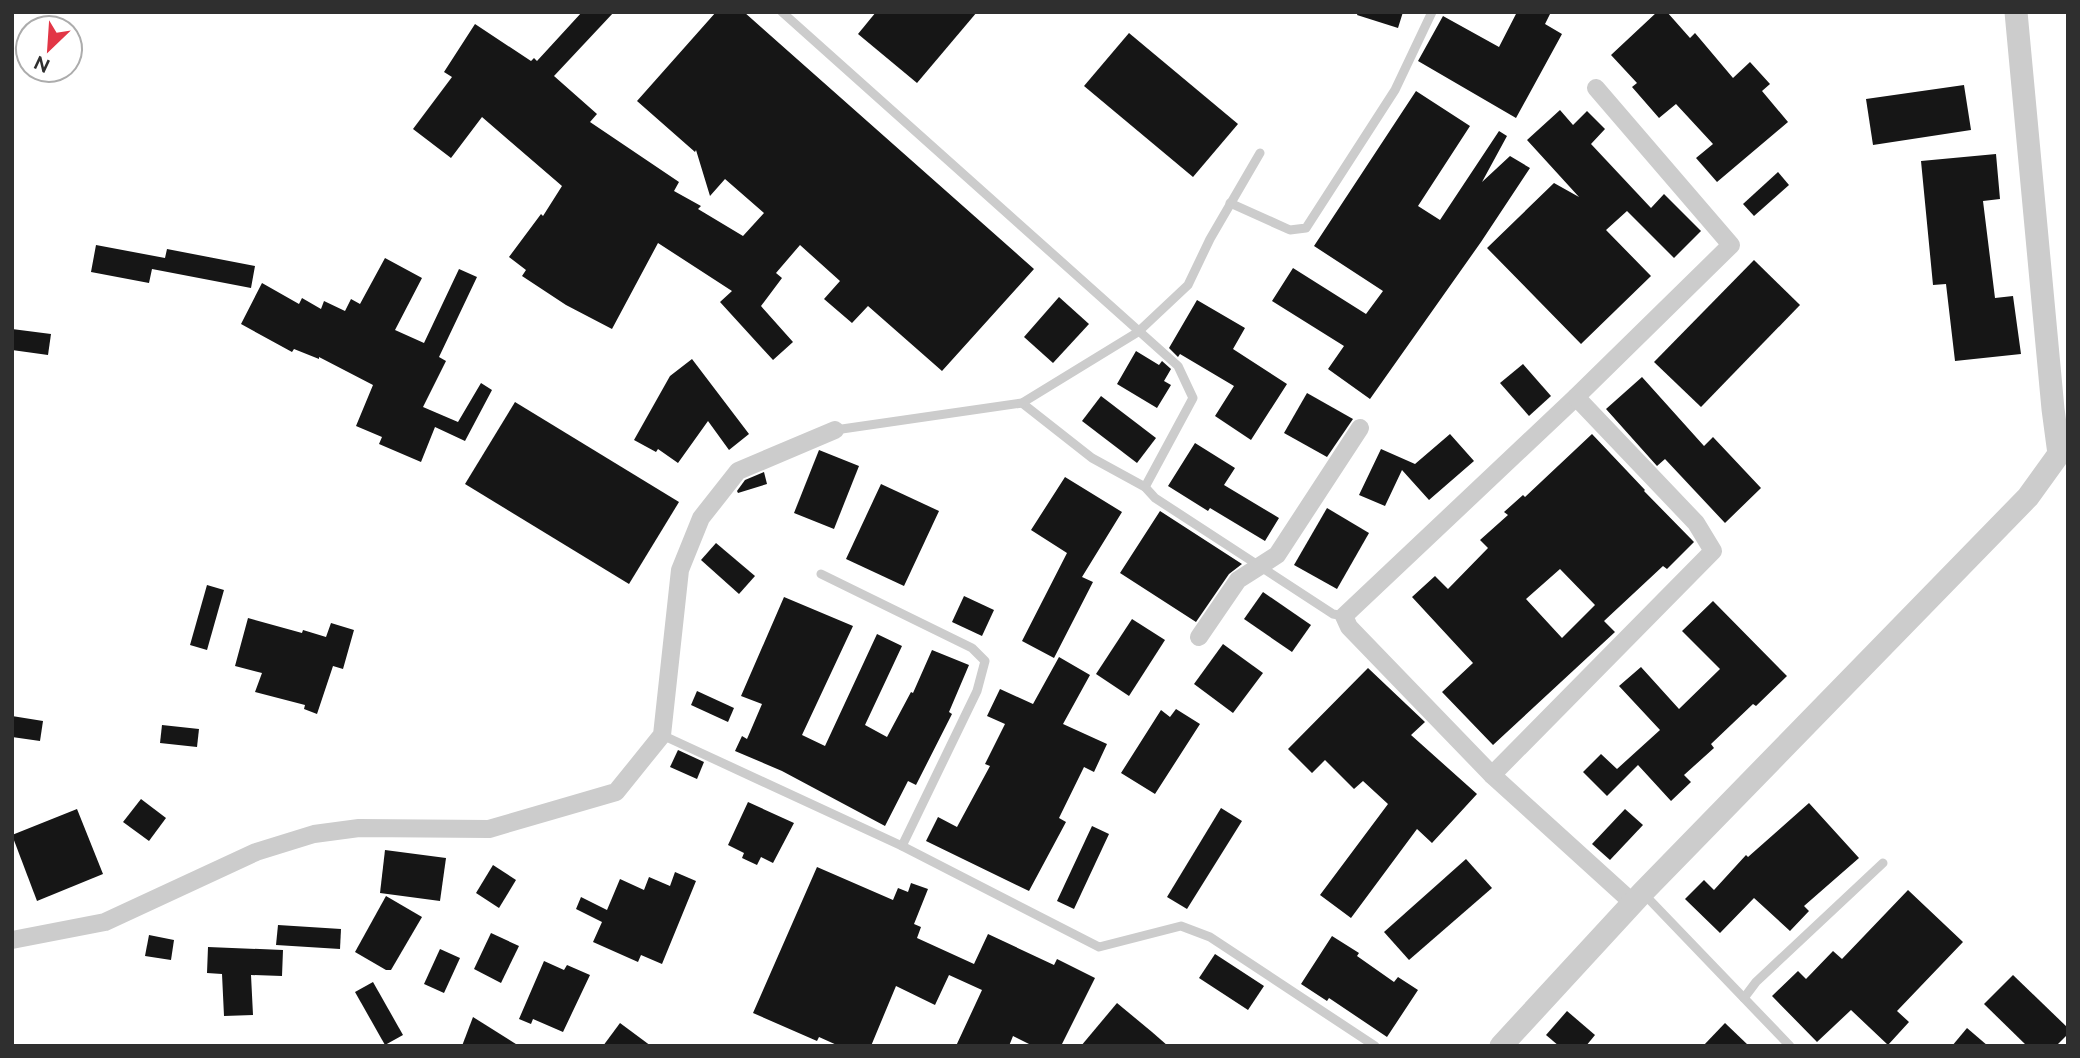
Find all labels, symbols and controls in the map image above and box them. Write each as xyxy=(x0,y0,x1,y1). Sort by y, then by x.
north arrow xyxy=(14,14,84,84)
text: N xyxy=(31,51,53,77)

